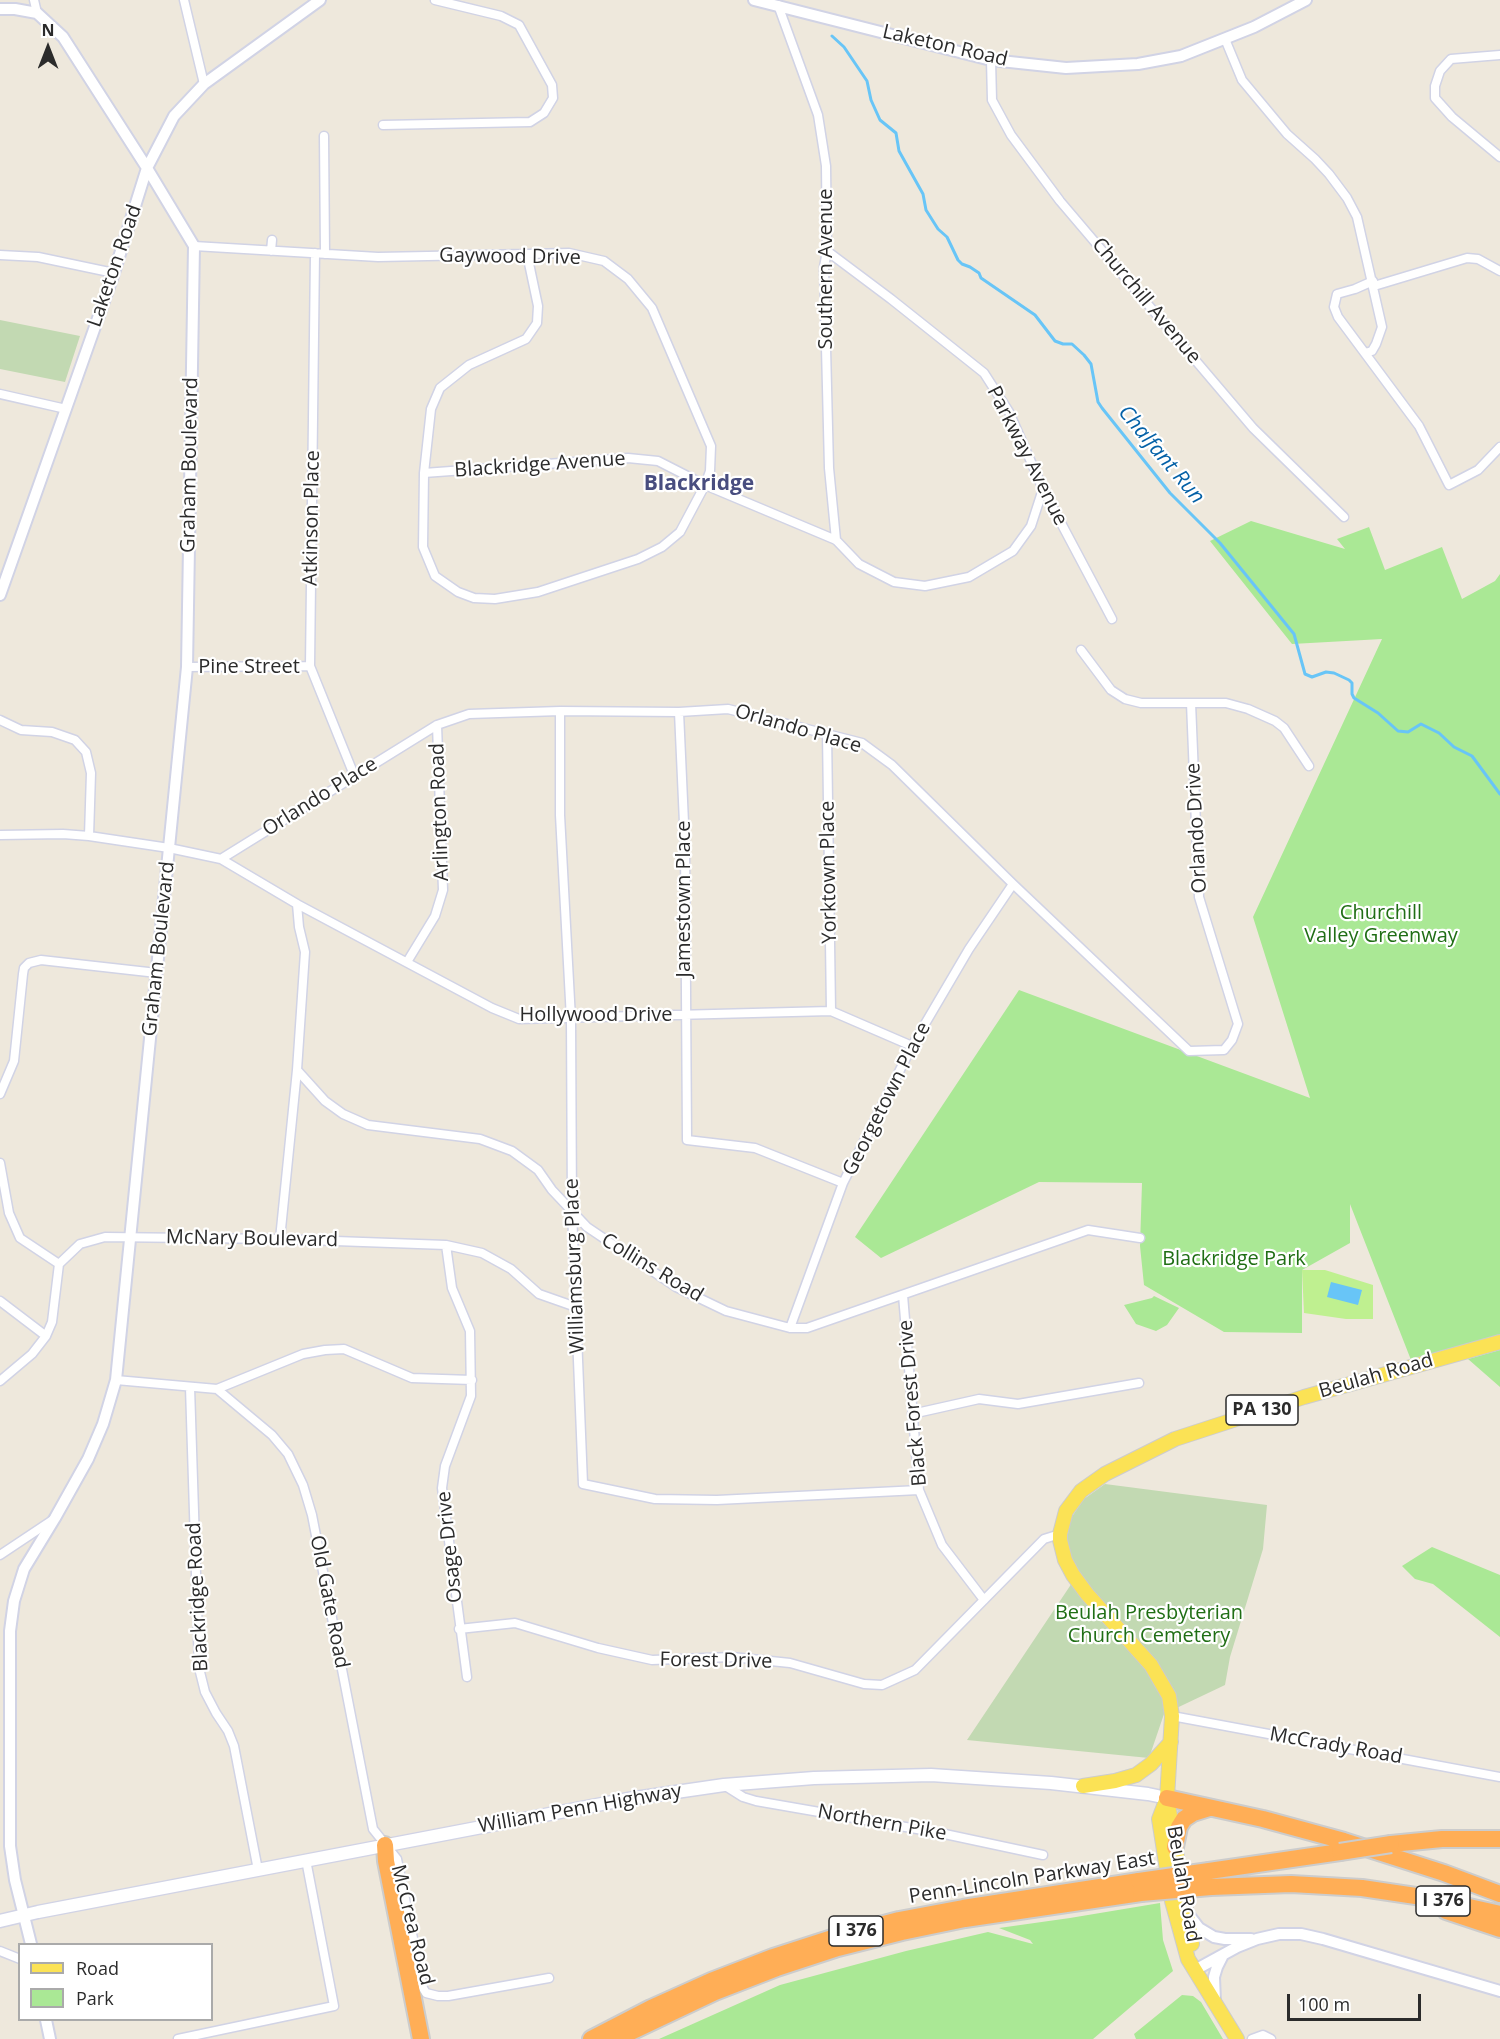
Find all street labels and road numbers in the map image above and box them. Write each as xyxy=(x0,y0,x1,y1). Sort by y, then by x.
street label: Laketon Road xyxy=(880,20,1010,72)
street label: Southern Avenue xyxy=(814,188,838,350)
street label: Laketon Road xyxy=(83,202,147,330)
street label: Churchill Avenue xyxy=(1086,233,1206,369)
street label: Gaywood Drive xyxy=(439,244,581,270)
street label: Graham Boulevard xyxy=(176,377,204,553)
street label: Parkway Avenue xyxy=(982,382,1072,530)
street label: Blackridge Avenue xyxy=(454,447,626,483)
street label: Atkinson Place xyxy=(299,450,325,586)
street label: Pine Street xyxy=(198,655,300,679)
street label: Orlando Place xyxy=(732,699,864,759)
street label: Arlington Road xyxy=(426,742,454,882)
street label: Orlando Place xyxy=(258,752,382,842)
street label: Orlando Drive xyxy=(1182,762,1212,894)
street label: Yorktown Place xyxy=(816,800,842,944)
street label: Jamestown Place xyxy=(672,821,696,977)
street label: Graham Boulevard xyxy=(138,860,180,1038)
street label: Hollywood Drive xyxy=(520,1003,672,1027)
street label: Georgetown Place xyxy=(838,1018,936,1180)
street label: Williamsburg Place xyxy=(560,1178,590,1354)
street label: McNary Boulevard xyxy=(166,1225,338,1253)
street label: Collins Road xyxy=(597,1228,707,1308)
street label: Black Forest Drive xyxy=(894,1319,932,1487)
street label: Beulah Road xyxy=(1316,1348,1436,1404)
road number: PA 130 xyxy=(1226,1395,1298,1425)
street label: Osage Drive xyxy=(432,1490,468,1604)
street label: Blackridge Road xyxy=(182,1522,214,1672)
street label: Old Gate Road xyxy=(304,1533,354,1671)
street label: Forest Drive xyxy=(660,1648,772,1674)
street label: McCrady Road xyxy=(1268,1722,1404,1770)
street label: William Penn Highway xyxy=(476,1779,684,1839)
street label: Northern Pike xyxy=(816,1800,948,1846)
street label: Beulah Road xyxy=(1161,1824,1205,1944)
street label: Penn-Lincoln Parkway East xyxy=(907,1847,1157,1909)
street label: McCrea Road xyxy=(385,1862,439,1988)
road number: I 376 xyxy=(1416,1886,1470,1916)
road number: I 376 xyxy=(829,1916,883,1946)

